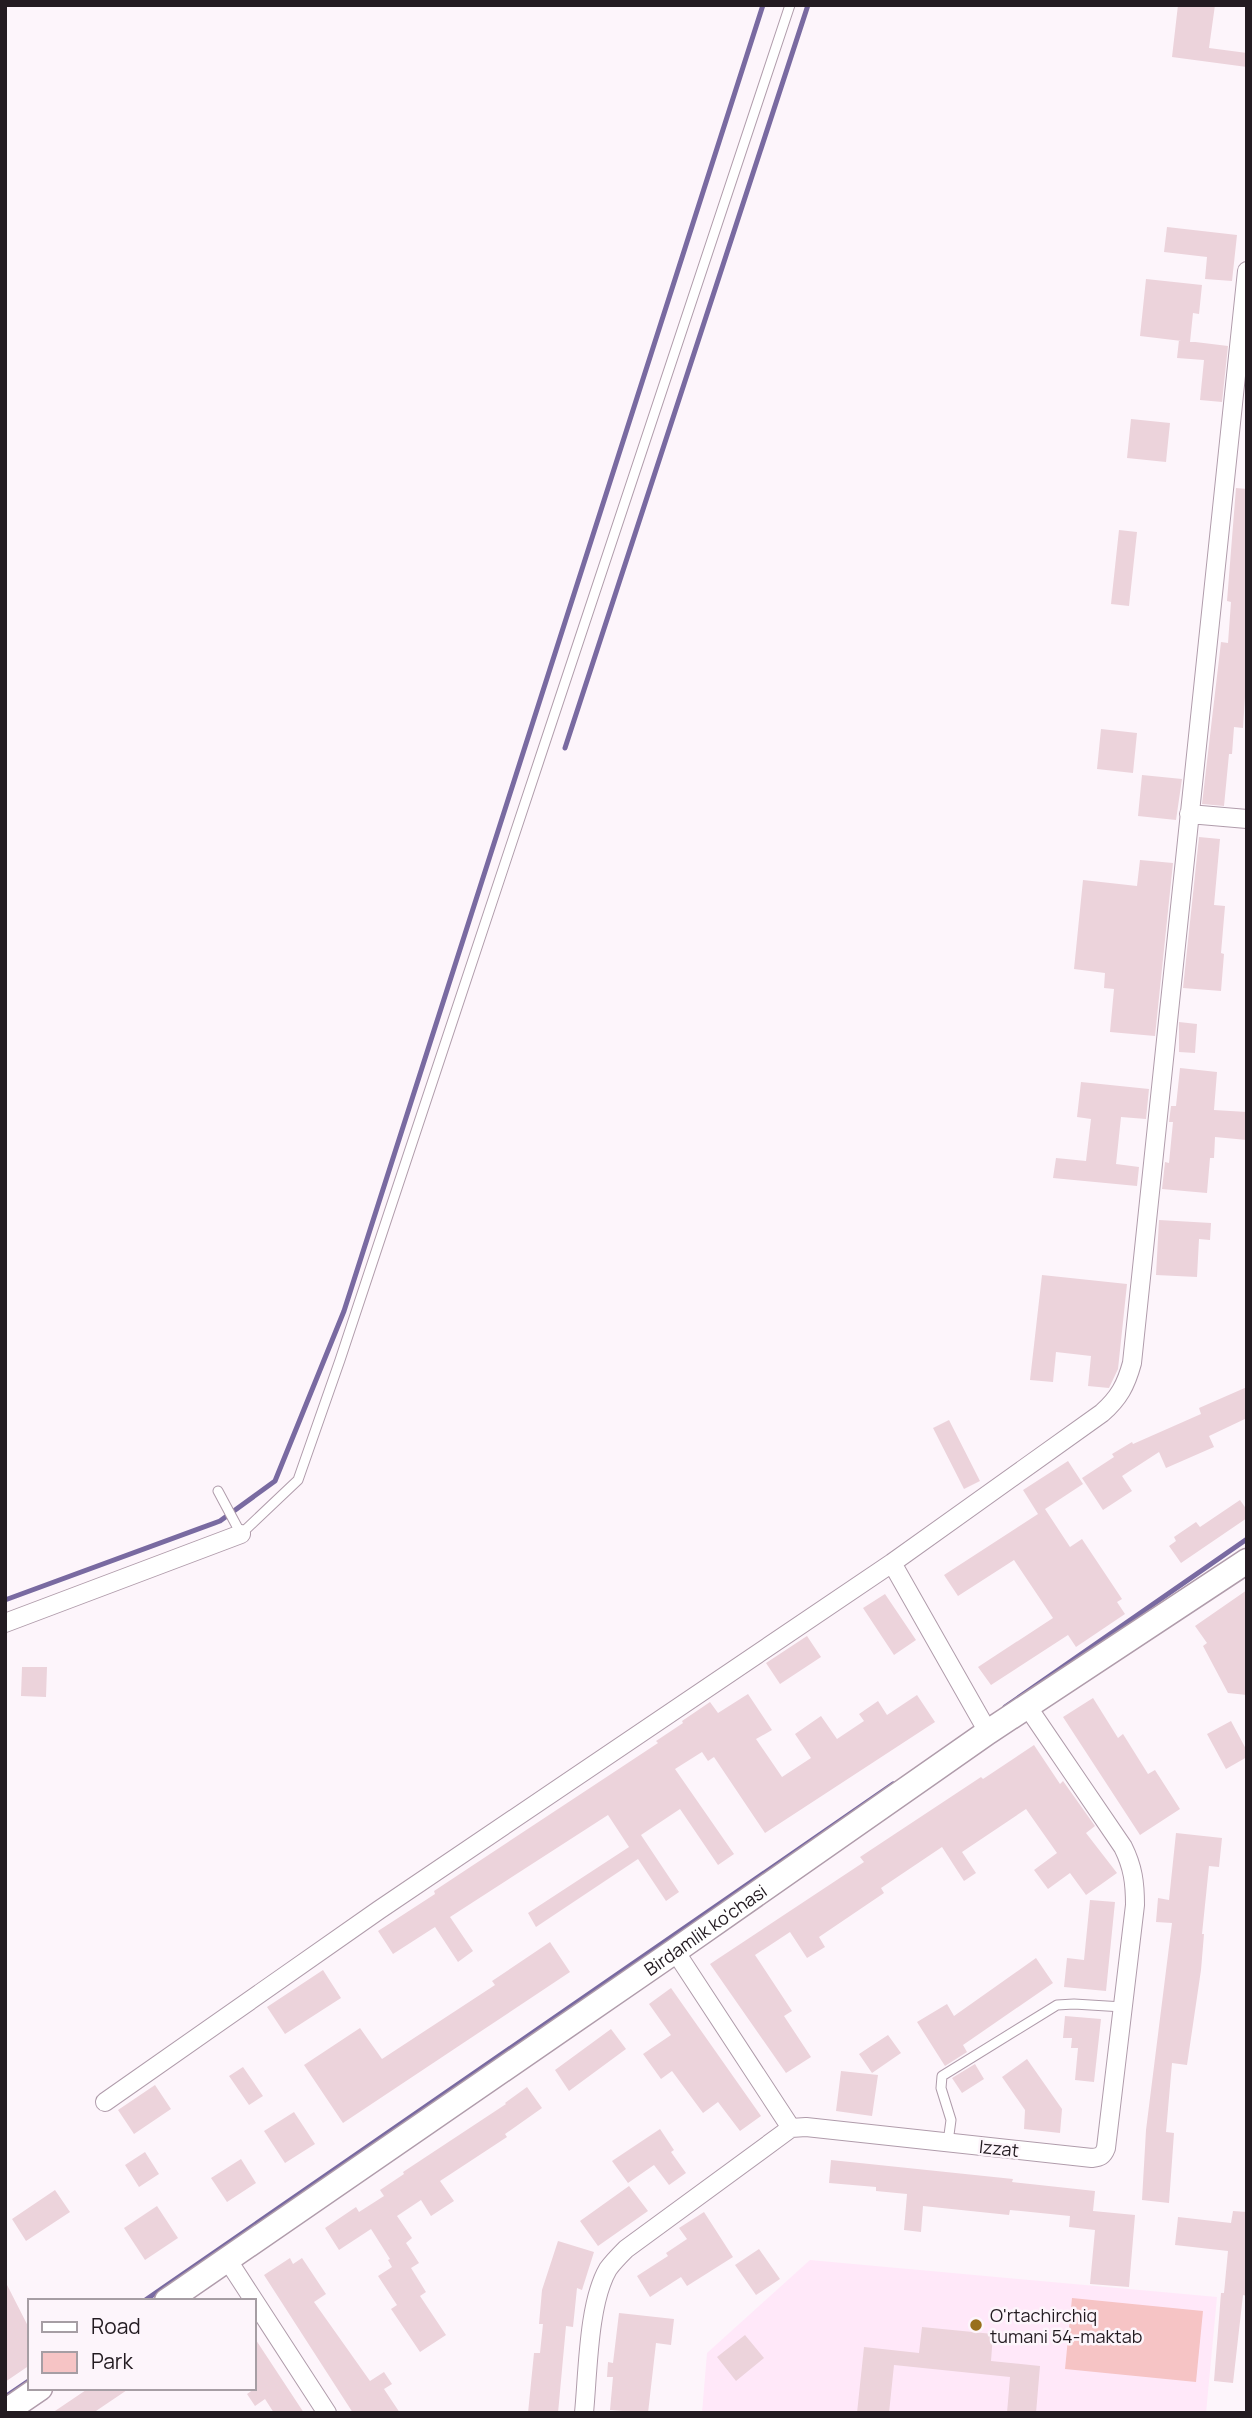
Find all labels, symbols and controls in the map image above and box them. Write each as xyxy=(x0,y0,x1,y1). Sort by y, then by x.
street label: Birdamlik ko'chasi xyxy=(639,1879,771,1981)
street label: Izzat xyxy=(978,2134,1020,2162)
legend xyxy=(28,2299,256,2390)
place label: O'rtachirchiq tumani 54-maktab xyxy=(990,2303,1142,2348)
text: Road xyxy=(91,2312,141,2340)
marker: O'rtachirchiq tumani 54-maktab xyxy=(968,2317,984,2333)
text: Park xyxy=(91,2347,133,2375)

